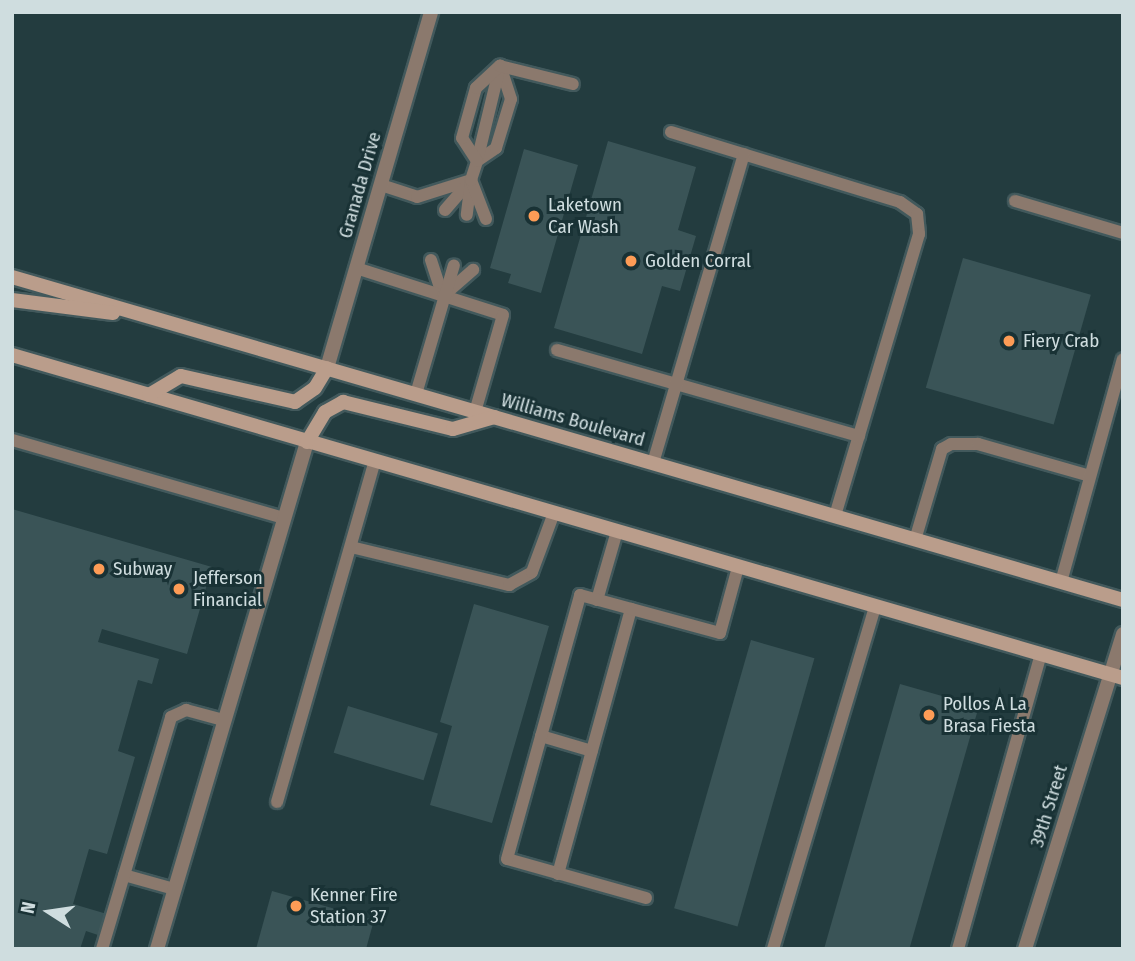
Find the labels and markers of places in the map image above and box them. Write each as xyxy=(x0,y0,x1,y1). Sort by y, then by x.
place label: Laketown Car Wash xyxy=(548,194,622,238)
marker: Laketown Car Wash xyxy=(526,208,542,224)
place label: Golden Corral xyxy=(645,250,751,272)
marker: Golden Corral xyxy=(623,253,639,269)
place label: Fiery Crab xyxy=(1023,330,1099,352)
marker: Fiery Crab xyxy=(1001,333,1017,349)
place label: Subway xyxy=(113,558,172,580)
marker: Subway xyxy=(91,561,107,577)
place label: Jefferson Financial xyxy=(193,567,263,611)
marker: Jefferson Financial xyxy=(171,581,187,597)
place label: Pollos A La Brasa Fiesta xyxy=(943,693,1036,737)
marker: Pollos A La Brasa Fiesta xyxy=(921,707,937,723)
place label: Kenner Fire Station 37 xyxy=(310,884,398,928)
marker: Kenner Fire Station 37 xyxy=(288,898,304,914)

